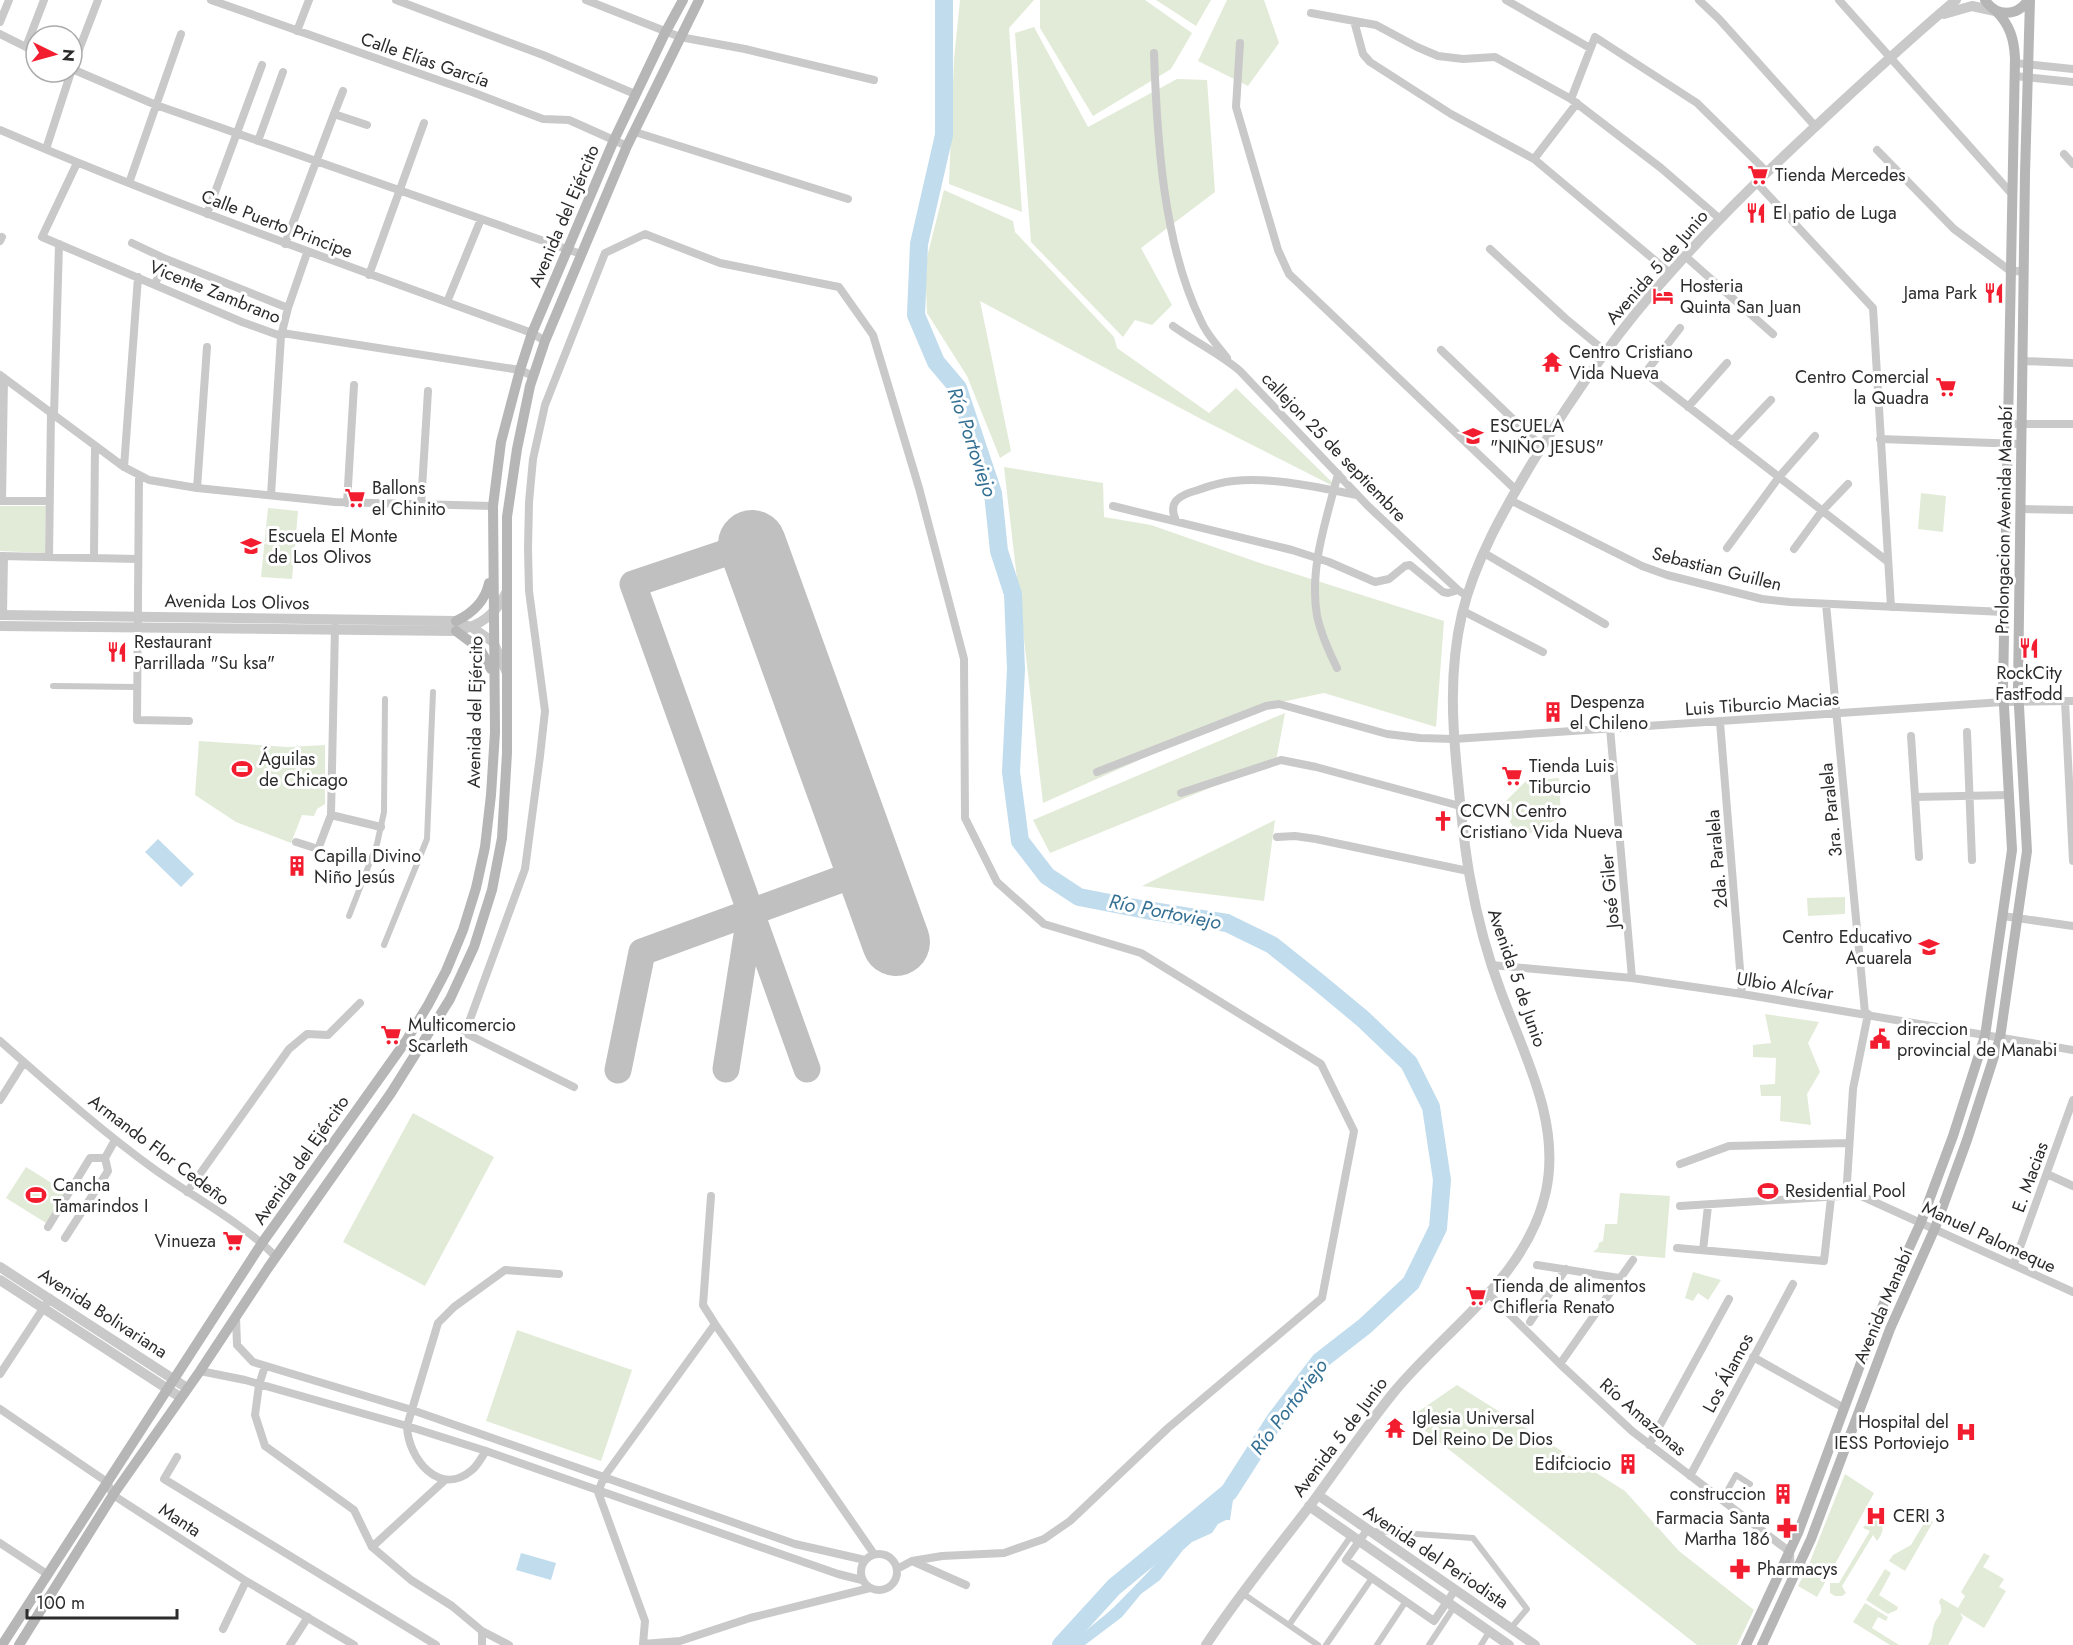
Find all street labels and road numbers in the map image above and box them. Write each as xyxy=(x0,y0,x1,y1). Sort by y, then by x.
street label: Calle Elías García xyxy=(357,26,493,94)
street label: Avenida del Ejército xyxy=(522,141,606,291)
street label: Calle Puerto Principe xyxy=(197,183,357,265)
street label: Avenida 5 de Junio xyxy=(1600,204,1714,330)
street label: Vicente Zambrano xyxy=(145,254,285,330)
street label: callejon 25 de septiembre xyxy=(1255,366,1413,528)
street label: Prolongacion Avenida Manabí xyxy=(1989,404,2019,634)
street label: Sebastian Guillen xyxy=(1649,540,1785,598)
street label: Avenida Los Olivos xyxy=(164,588,310,616)
street label: Avenida del Ejército xyxy=(461,635,489,788)
street label: Luis Tiburcio Macias xyxy=(1684,686,1840,722)
street label: 3ra. Paralela xyxy=(1813,762,1849,858)
street label: 2da. Paralela xyxy=(1700,809,1734,909)
street label: José Giler xyxy=(1594,852,1626,931)
street label: Avenida 5 de Junio xyxy=(1481,905,1553,1051)
street label: Ulbio Alcívar xyxy=(1735,966,1836,1007)
street label: Armando Flor Cedeño xyxy=(83,1088,235,1212)
street label: Avenida del Ejército xyxy=(247,1090,355,1230)
street label: E. Macias xyxy=(2005,1138,2055,1216)
street label: Manuel Palomeque xyxy=(1918,1195,2060,1279)
street label: Avenida Manabí xyxy=(1847,1243,1919,1368)
street label: Avenida Bolivariana xyxy=(33,1261,173,1365)
street label: Los Álamos xyxy=(1696,1329,1760,1417)
street label: Avenida 5 de Junio xyxy=(1286,1371,1394,1503)
street label: Río Amazonas xyxy=(1594,1372,1692,1462)
street label: Manta xyxy=(154,1497,206,1543)
street label: Avenida del Periodista xyxy=(1358,1499,1514,1615)

